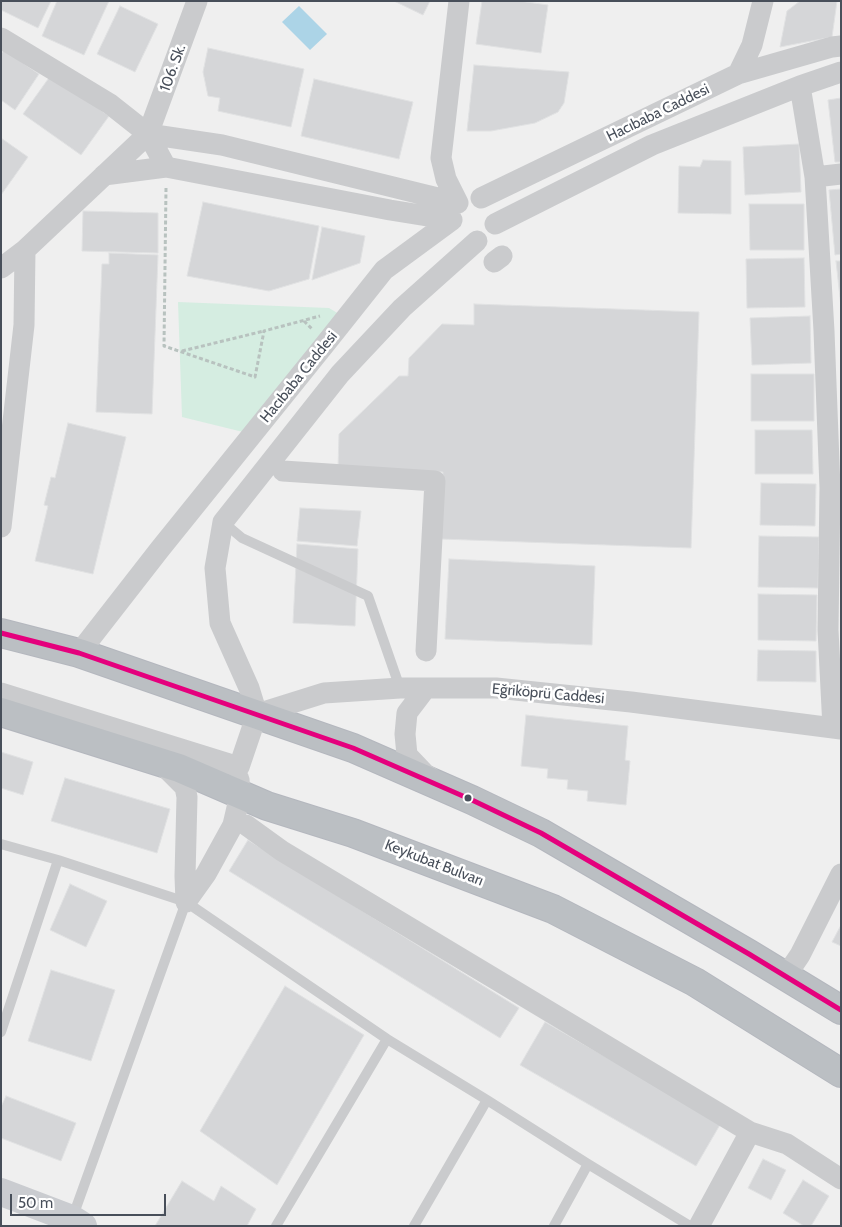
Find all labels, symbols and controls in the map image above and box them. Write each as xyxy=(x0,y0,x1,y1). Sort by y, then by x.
street label: 106. Sk. xyxy=(156,42,190,94)
street label: Hacıbaba Caddesi xyxy=(604,80,712,146)
street label: Hacıbaba Caddesi xyxy=(257,328,341,426)
street label: Eğriköprü Caddesi xyxy=(491,680,605,708)
unlabelled marker xyxy=(463,793,473,803)
street label: Keykubat Bulvarı xyxy=(382,836,486,890)
scale bar xyxy=(12,1184,169,1216)
text: 50 m xyxy=(18,1194,53,1212)

